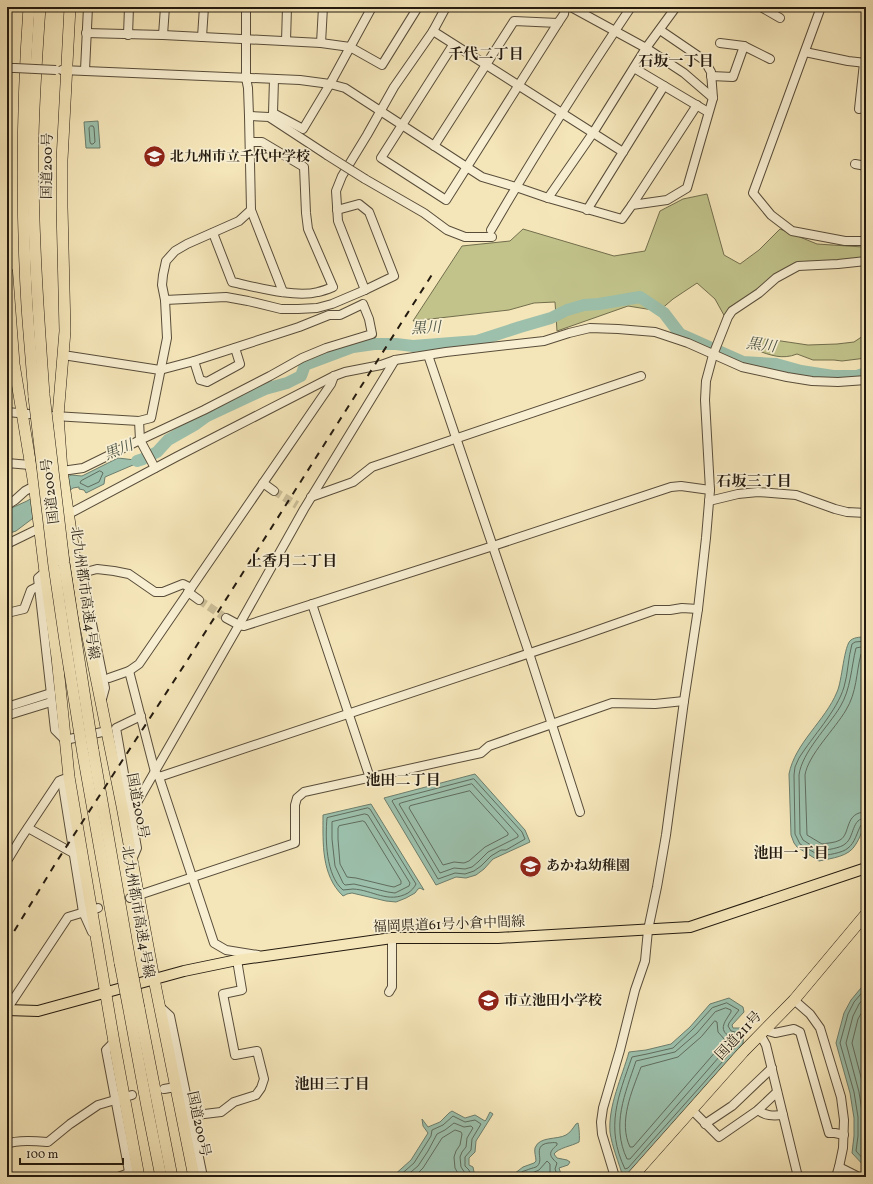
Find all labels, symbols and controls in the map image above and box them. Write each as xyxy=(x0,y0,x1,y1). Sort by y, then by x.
district label: 千代二丁目 xyxy=(448,45,524,66)
district label: 石坂一丁目 xyxy=(638,52,714,73)
street label: 国道200号 xyxy=(38,133,58,199)
school or university icon: 北九州市立千代中学校 xyxy=(142,144,168,170)
place label: 北九州市立千代中学校 xyxy=(170,148,310,167)
water label: 黒川 xyxy=(410,318,444,340)
water label: 黒川 xyxy=(745,334,779,359)
water label: 黒川 xyxy=(101,435,139,466)
street label: 国道200号 xyxy=(38,457,64,525)
district label: 石坂三丁目 xyxy=(716,472,792,493)
street label: 北九州都市高速4号線 xyxy=(65,525,103,661)
district label: 上香月二丁目 xyxy=(247,552,337,573)
district label: 池田二丁目 xyxy=(365,771,441,792)
street label: 国道200号 xyxy=(121,772,153,840)
street label: 北九州都市高速4号線 xyxy=(116,844,158,980)
district label: 池田一丁目 xyxy=(753,844,829,865)
school or university icon: あかね幼稚園 xyxy=(518,853,544,879)
place label: あかね幼稚園 xyxy=(546,857,630,876)
street label: 福岡県道61号小倉中間線 xyxy=(372,913,526,937)
school or university icon: 市立池田小学校 xyxy=(476,988,502,1014)
place label: 市立池田小学校 xyxy=(504,992,602,1011)
street label: 国道211号 xyxy=(711,1007,767,1065)
district label: 池田三丁目 xyxy=(294,1075,370,1096)
street label: 国道200号 xyxy=(182,1090,214,1158)
scale bar xyxy=(20,1140,123,1166)
text: 100 m xyxy=(26,1147,59,1163)

